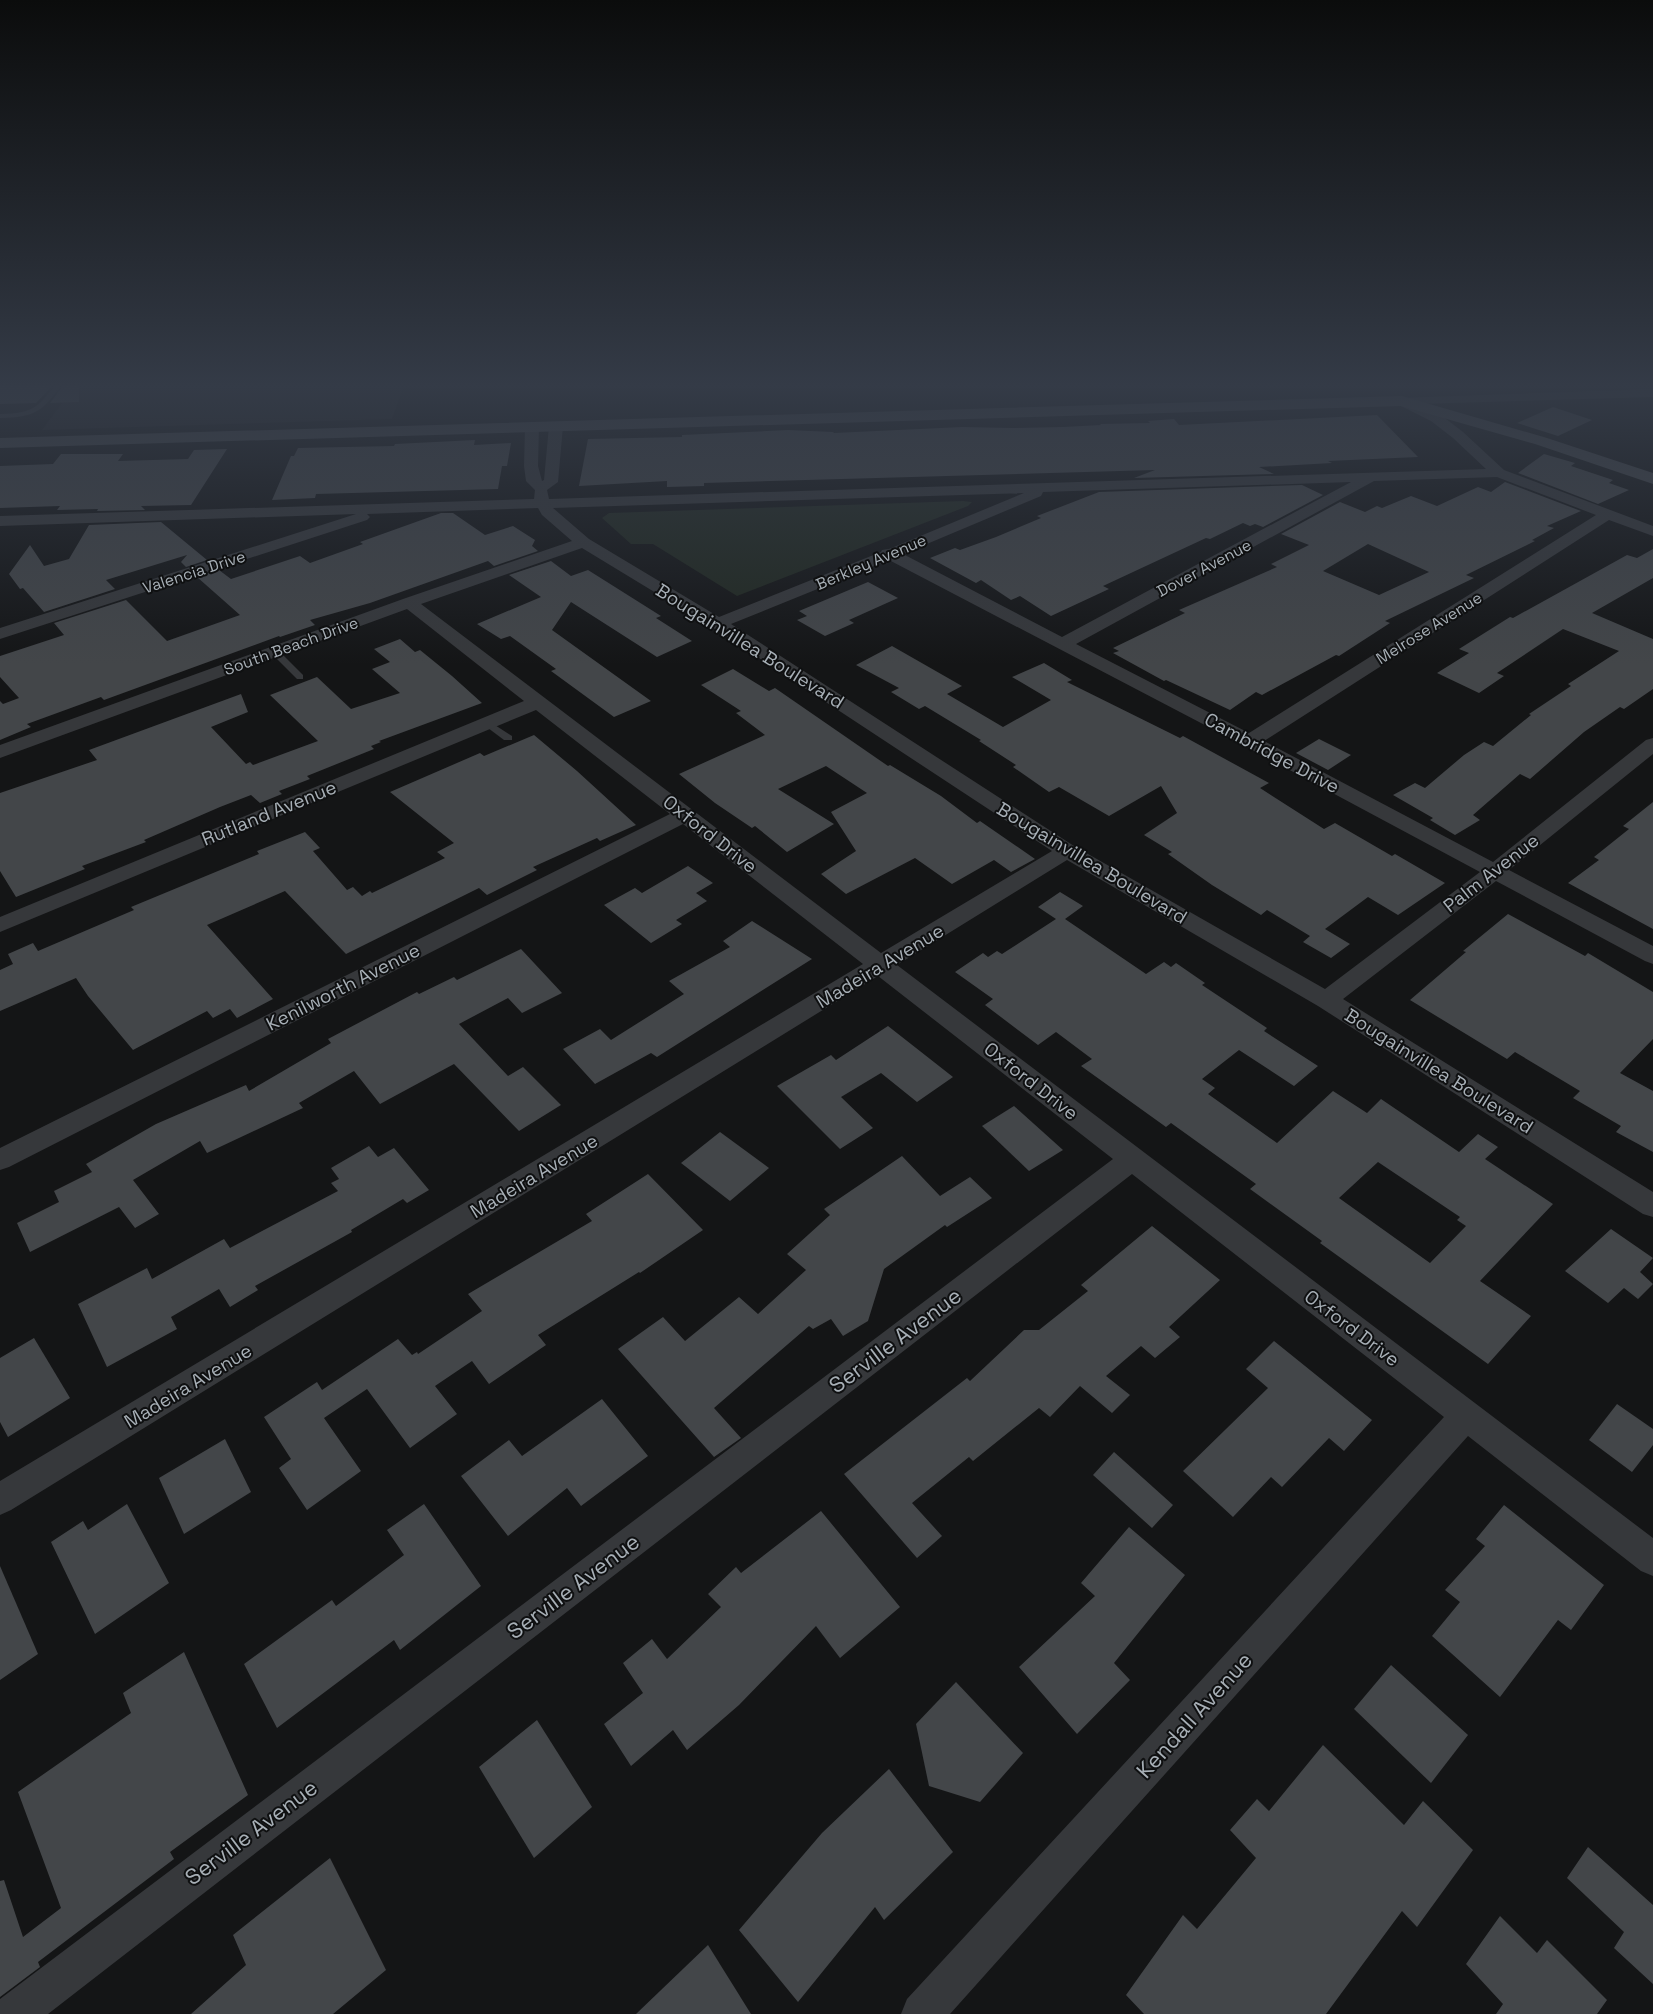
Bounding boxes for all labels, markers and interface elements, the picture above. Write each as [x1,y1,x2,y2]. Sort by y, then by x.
street label: Berkley Avenue [812,529,930,595]
street label: Dover Avenue [1153,534,1255,602]
street label: Valencia Drive [140,546,248,598]
street label: Bougainvillea Boulevard [651,578,849,714]
street label: Melrose Avenue [1372,587,1486,669]
street label: South Beach Drive [221,612,361,680]
street label: Cambridge Drive [1200,707,1344,799]
street label: Rutland Avenue [198,775,340,851]
street label: Oxford Drive [658,789,762,879]
street label: Bougainvillea Boulevard [992,796,1192,930]
street label: Palm Avenue [1438,828,1544,918]
street label: Madeira Avenue [812,918,948,1014]
street label: Kenilworth Avenue [262,937,424,1037]
street label: Bougainvillea Boulevard [1340,1003,1538,1139]
street label: Oxford Drive [979,1036,1083,1126]
street label: Madeira Avenue [466,1128,602,1224]
street label: Serville Avenue [823,1281,967,1399]
street label: Oxford Drive [1299,1284,1405,1372]
street label: Madeira Avenue [120,1338,256,1434]
street label: Serville Avenue [501,1527,645,1645]
street label: Kendall Avenue [1130,1646,1258,1784]
street label: Serville Avenue [179,1773,323,1891]

